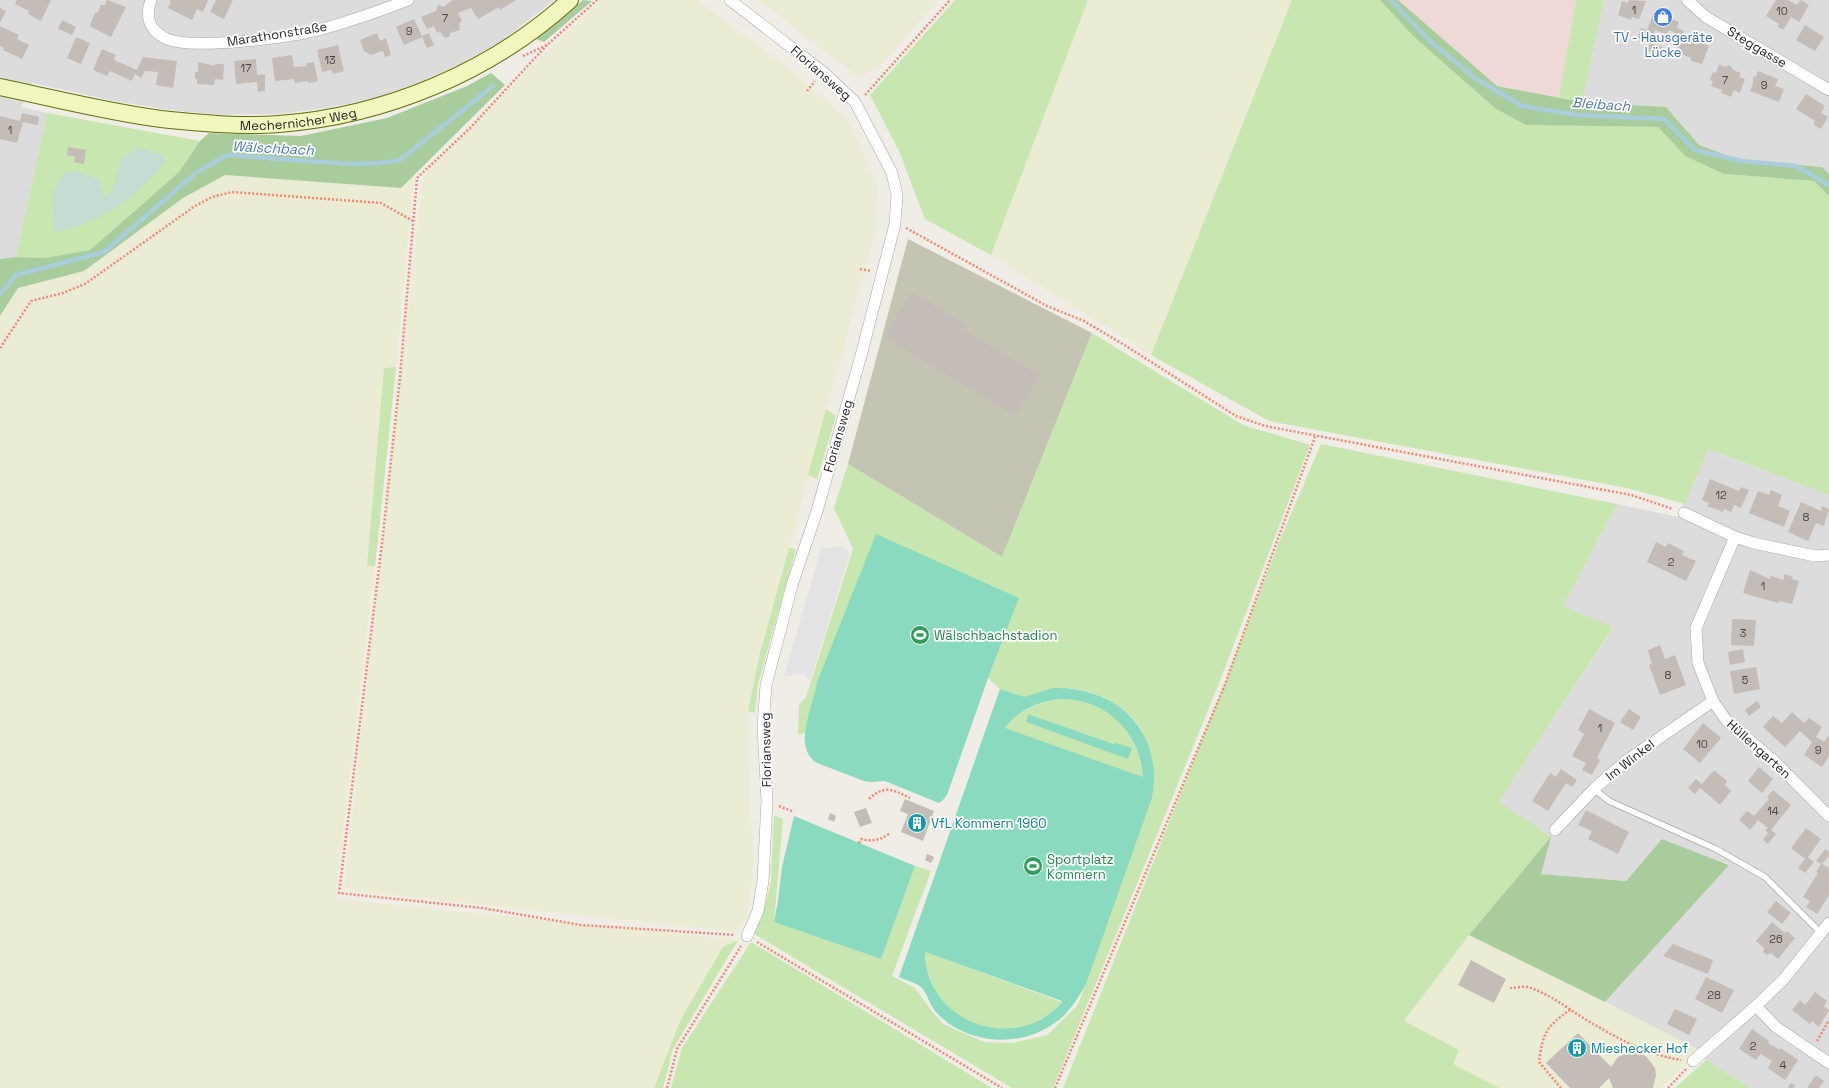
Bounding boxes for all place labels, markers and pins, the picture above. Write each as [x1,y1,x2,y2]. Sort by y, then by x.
shop icon: TV - Hausgeräte Lücke [1652,6,1674,28]
place label: TV - Hausgeräte Lücke [1613,29,1713,61]
sports icon: Wälschbachstadion [909,624,931,646]
place label: Wälschbachstadion [934,627,1057,644]
building icon: VfL Kommern 1960 [906,812,928,834]
place label: VfL Kommern 1960 [931,815,1046,832]
place label: Sportplatz Kommern [1047,851,1114,883]
sports icon: Sportplatz Kommern [1022,855,1044,877]
building icon: Mieshecker Hof [1566,1037,1588,1059]
place label: Mieshecker Hof [1591,1040,1688,1057]

